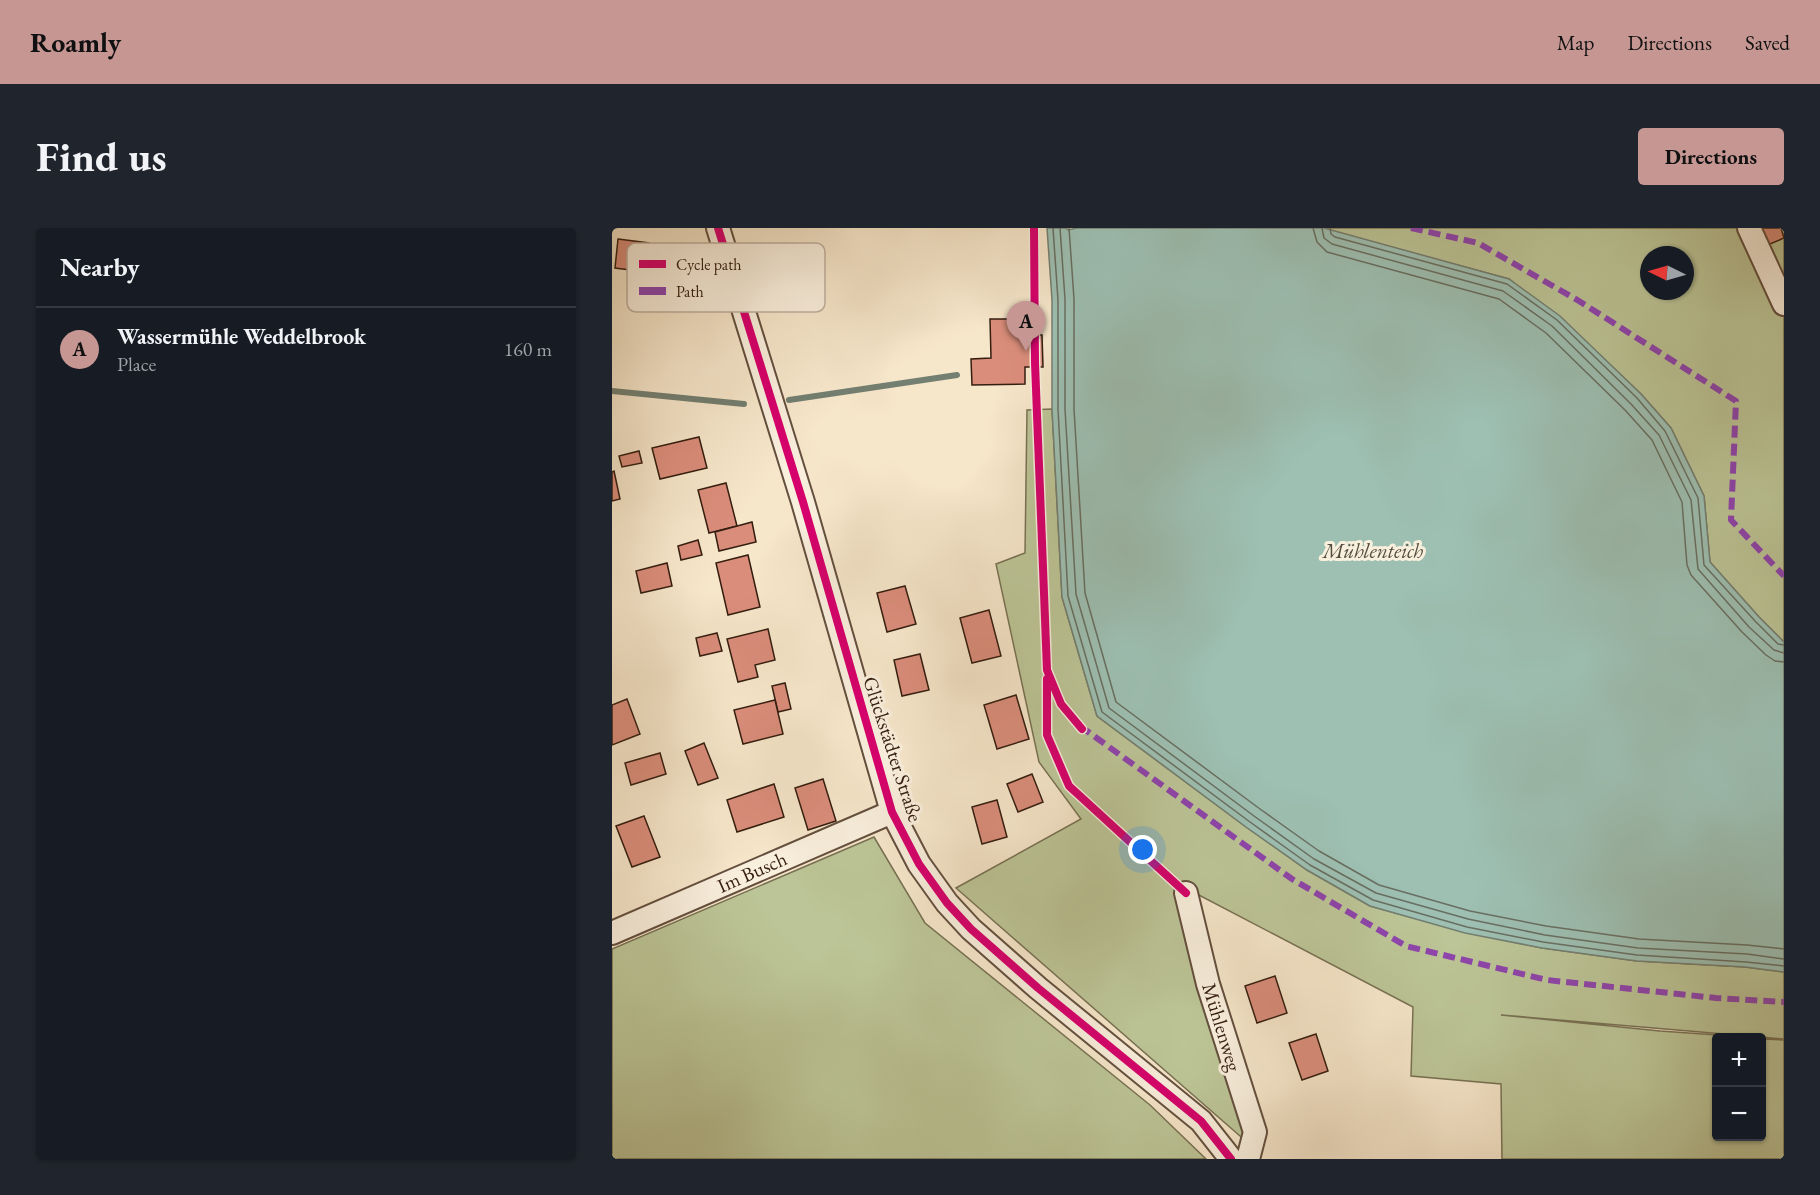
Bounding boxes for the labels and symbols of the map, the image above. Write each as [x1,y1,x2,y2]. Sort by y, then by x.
legend [627,243,825,312]
north arrow [1640,246,1694,300]
text: Cycle path [676,254,741,275]
text: Path [676,281,704,302]
pin: A [1006,302,1046,351]
water label: Mühlenteich [1321,537,1423,564]
street label: Glückstädter Straße [857,673,929,825]
your location [1128,835,1157,864]
street label: Im Busch [713,845,791,899]
street label: Mühlenweg [1196,980,1248,1075]

